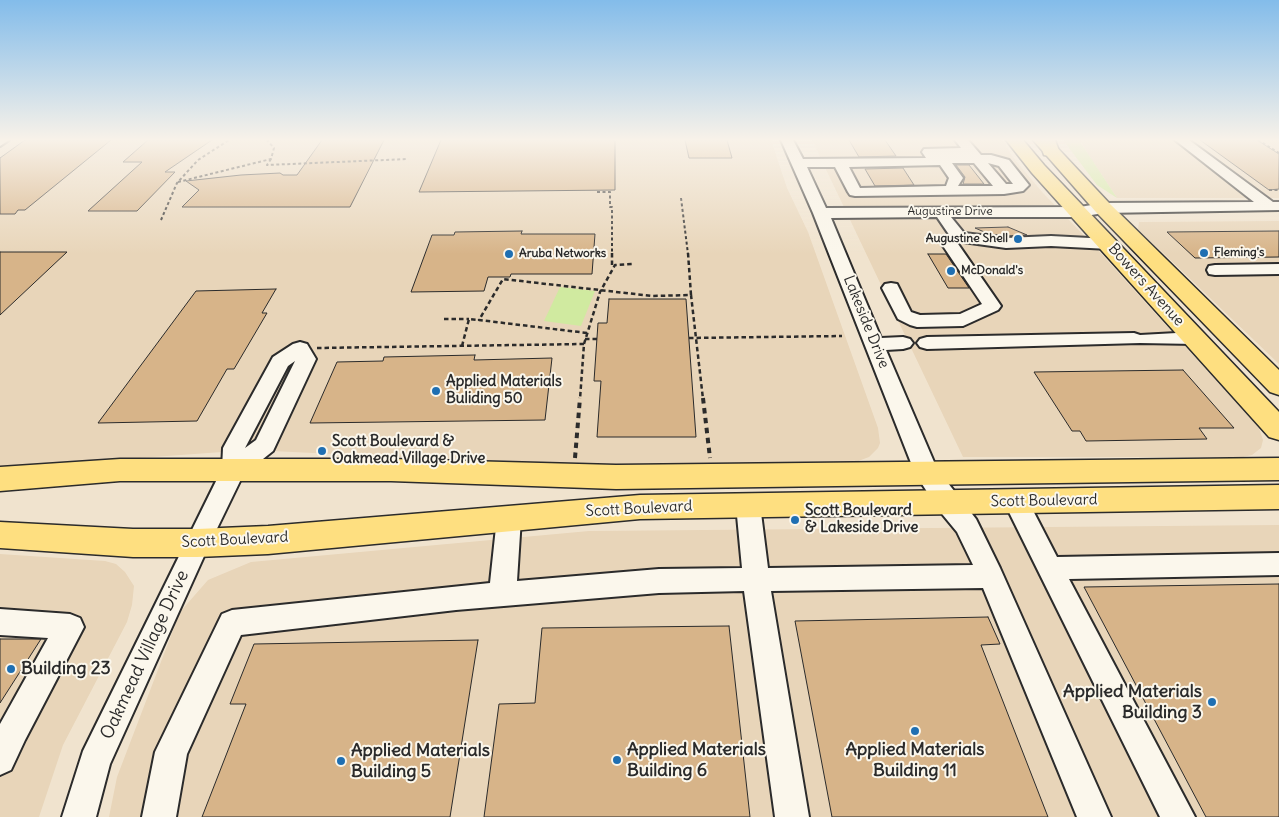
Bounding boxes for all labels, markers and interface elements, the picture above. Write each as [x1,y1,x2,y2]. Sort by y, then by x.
street label: Augustine Drive [907,205,993,219]
place label: Augustine Shell [926,232,1008,246]
marker: Augustine Shell [1012,233,1024,245]
street label: Bowers Avenue [1104,240,1188,330]
place label: Fleming's [1214,246,1265,260]
place label: Aruba Networks [519,247,606,261]
marker: Fleming's [1198,247,1210,259]
marker: Aruba Networks [503,248,515,260]
place label: McDonald's [961,264,1023,278]
marker: McDonald's [945,265,957,277]
street label: Lakeside Drive [839,273,893,371]
place label: Applied Materials Buliding 50 [446,373,562,408]
marker: Applied Materials Buliding 50 [430,385,442,397]
place label: Scott Boulevard & Oakmead Village Drive [332,433,485,468]
marker: Scott Boulevard & Oakmead Village Drive [316,445,328,457]
street label: Scott Boulevard [990,491,1098,511]
street label: Scott Boulevard [585,497,693,521]
place label: Scott Boulevard & Lakeside Drive [805,502,918,537]
marker: Scott Boulevard & Lakeside Drive [789,514,801,526]
street label: Scott Boulevard [181,528,289,552]
street label: Oakmead Village Drive [96,567,194,743]
place label: Building 23 [21,658,111,680]
marker: Building 23 [5,663,17,675]
place label: Applied Materials Building 3 [1063,681,1202,724]
marker: Applied Materials Building 3 [1206,696,1218,708]
marker: Applied Materials Building 11 [909,725,921,737]
place label: Applied Materials Building 6 [627,739,766,782]
place label: Applied Materials Building 11 [846,739,984,782]
place label: Applied Materials Building 5 [351,740,490,782]
marker: Applied Materials Building 6 [611,754,623,766]
marker: Applied Materials Building 5 [335,755,347,767]

